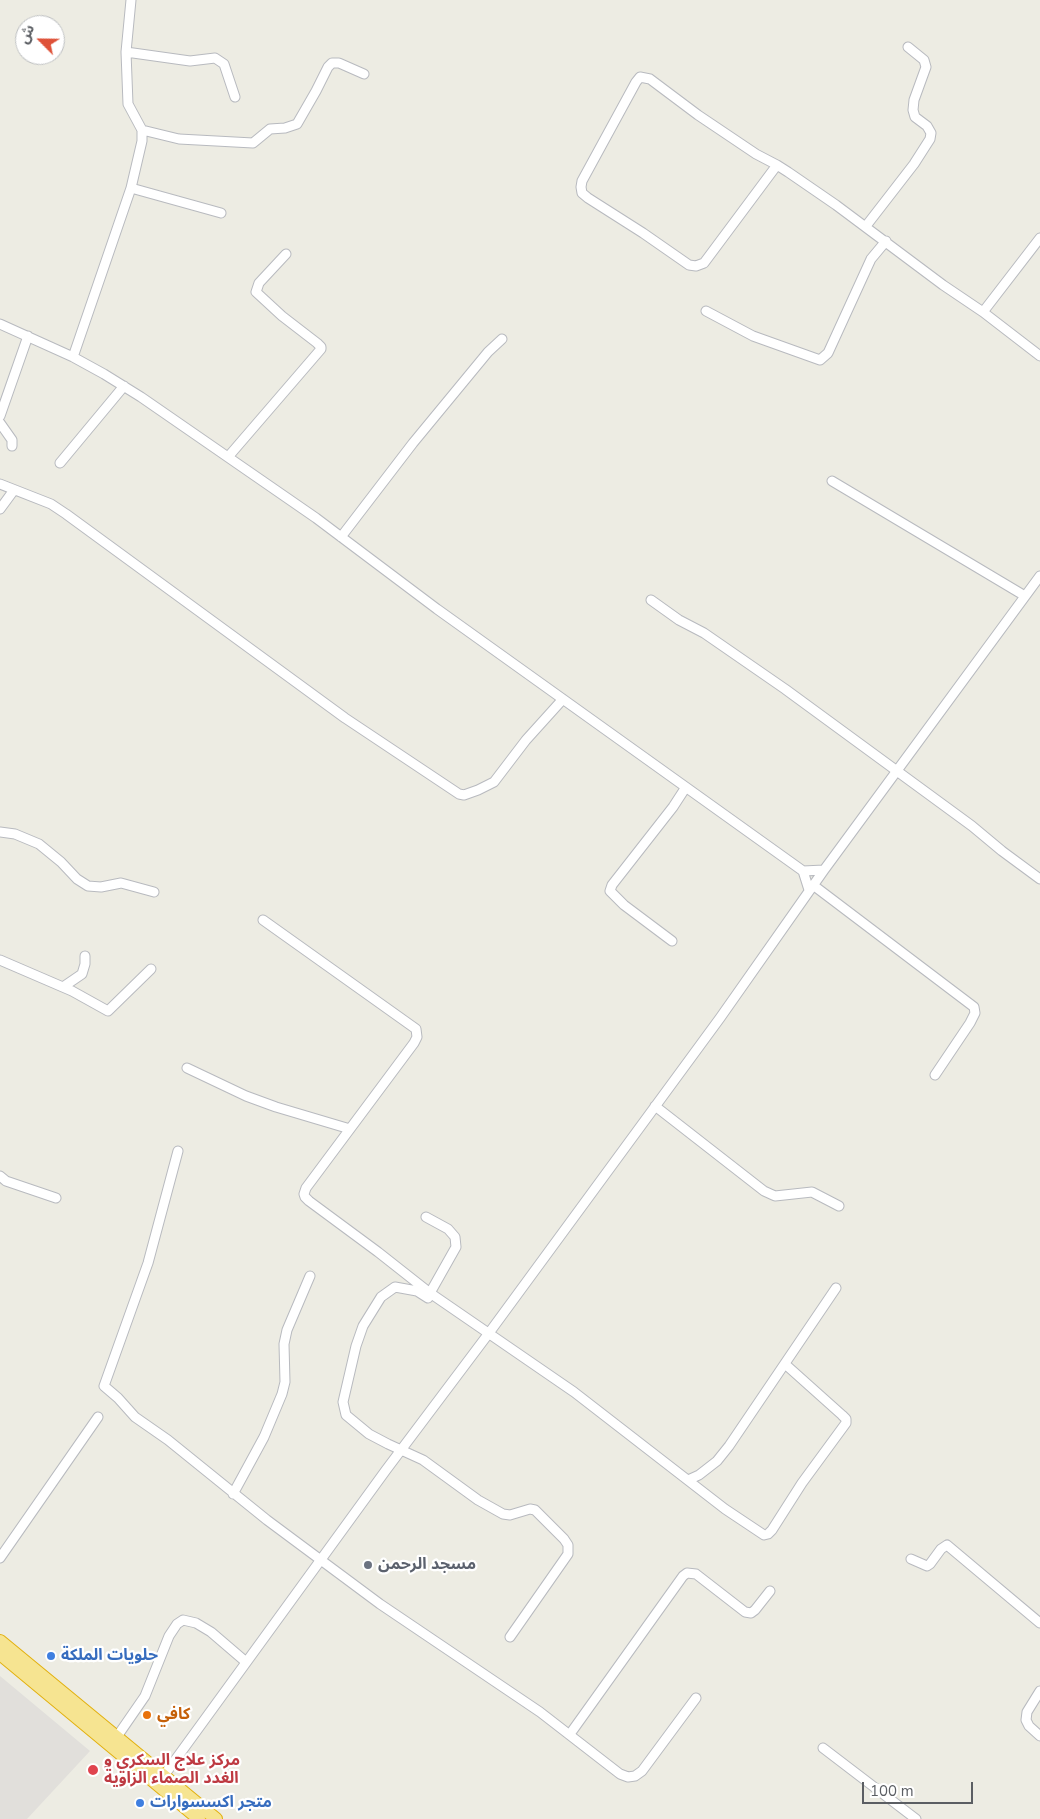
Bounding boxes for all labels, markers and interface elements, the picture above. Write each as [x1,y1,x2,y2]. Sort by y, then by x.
north arrow [15,15,65,65]
text: ش [14,22,39,47]
place label: مسجد الرحمن [378,1555,476,1575]
marker: مسجد الرحمن [362,1559,374,1571]
place label: حلويات الملكة [61,1646,158,1666]
marker: حلويات الملكة [45,1650,57,1662]
place label: كافي [157,1705,190,1725]
marker: كافي [141,1709,153,1721]
place label: مركز علاج السكري و الغدد الصماء الزاوية [104,1751,240,1789]
marker: مركز علاج السكري و الغدد الصماء الزاوية [86,1763,100,1777]
scale bar [865,1772,976,1804]
text: 100 m [870,1781,914,1801]
place label: متجر اكسسوارات [150,1793,272,1813]
marker: متجر اكسسوارات [134,1797,146,1809]

